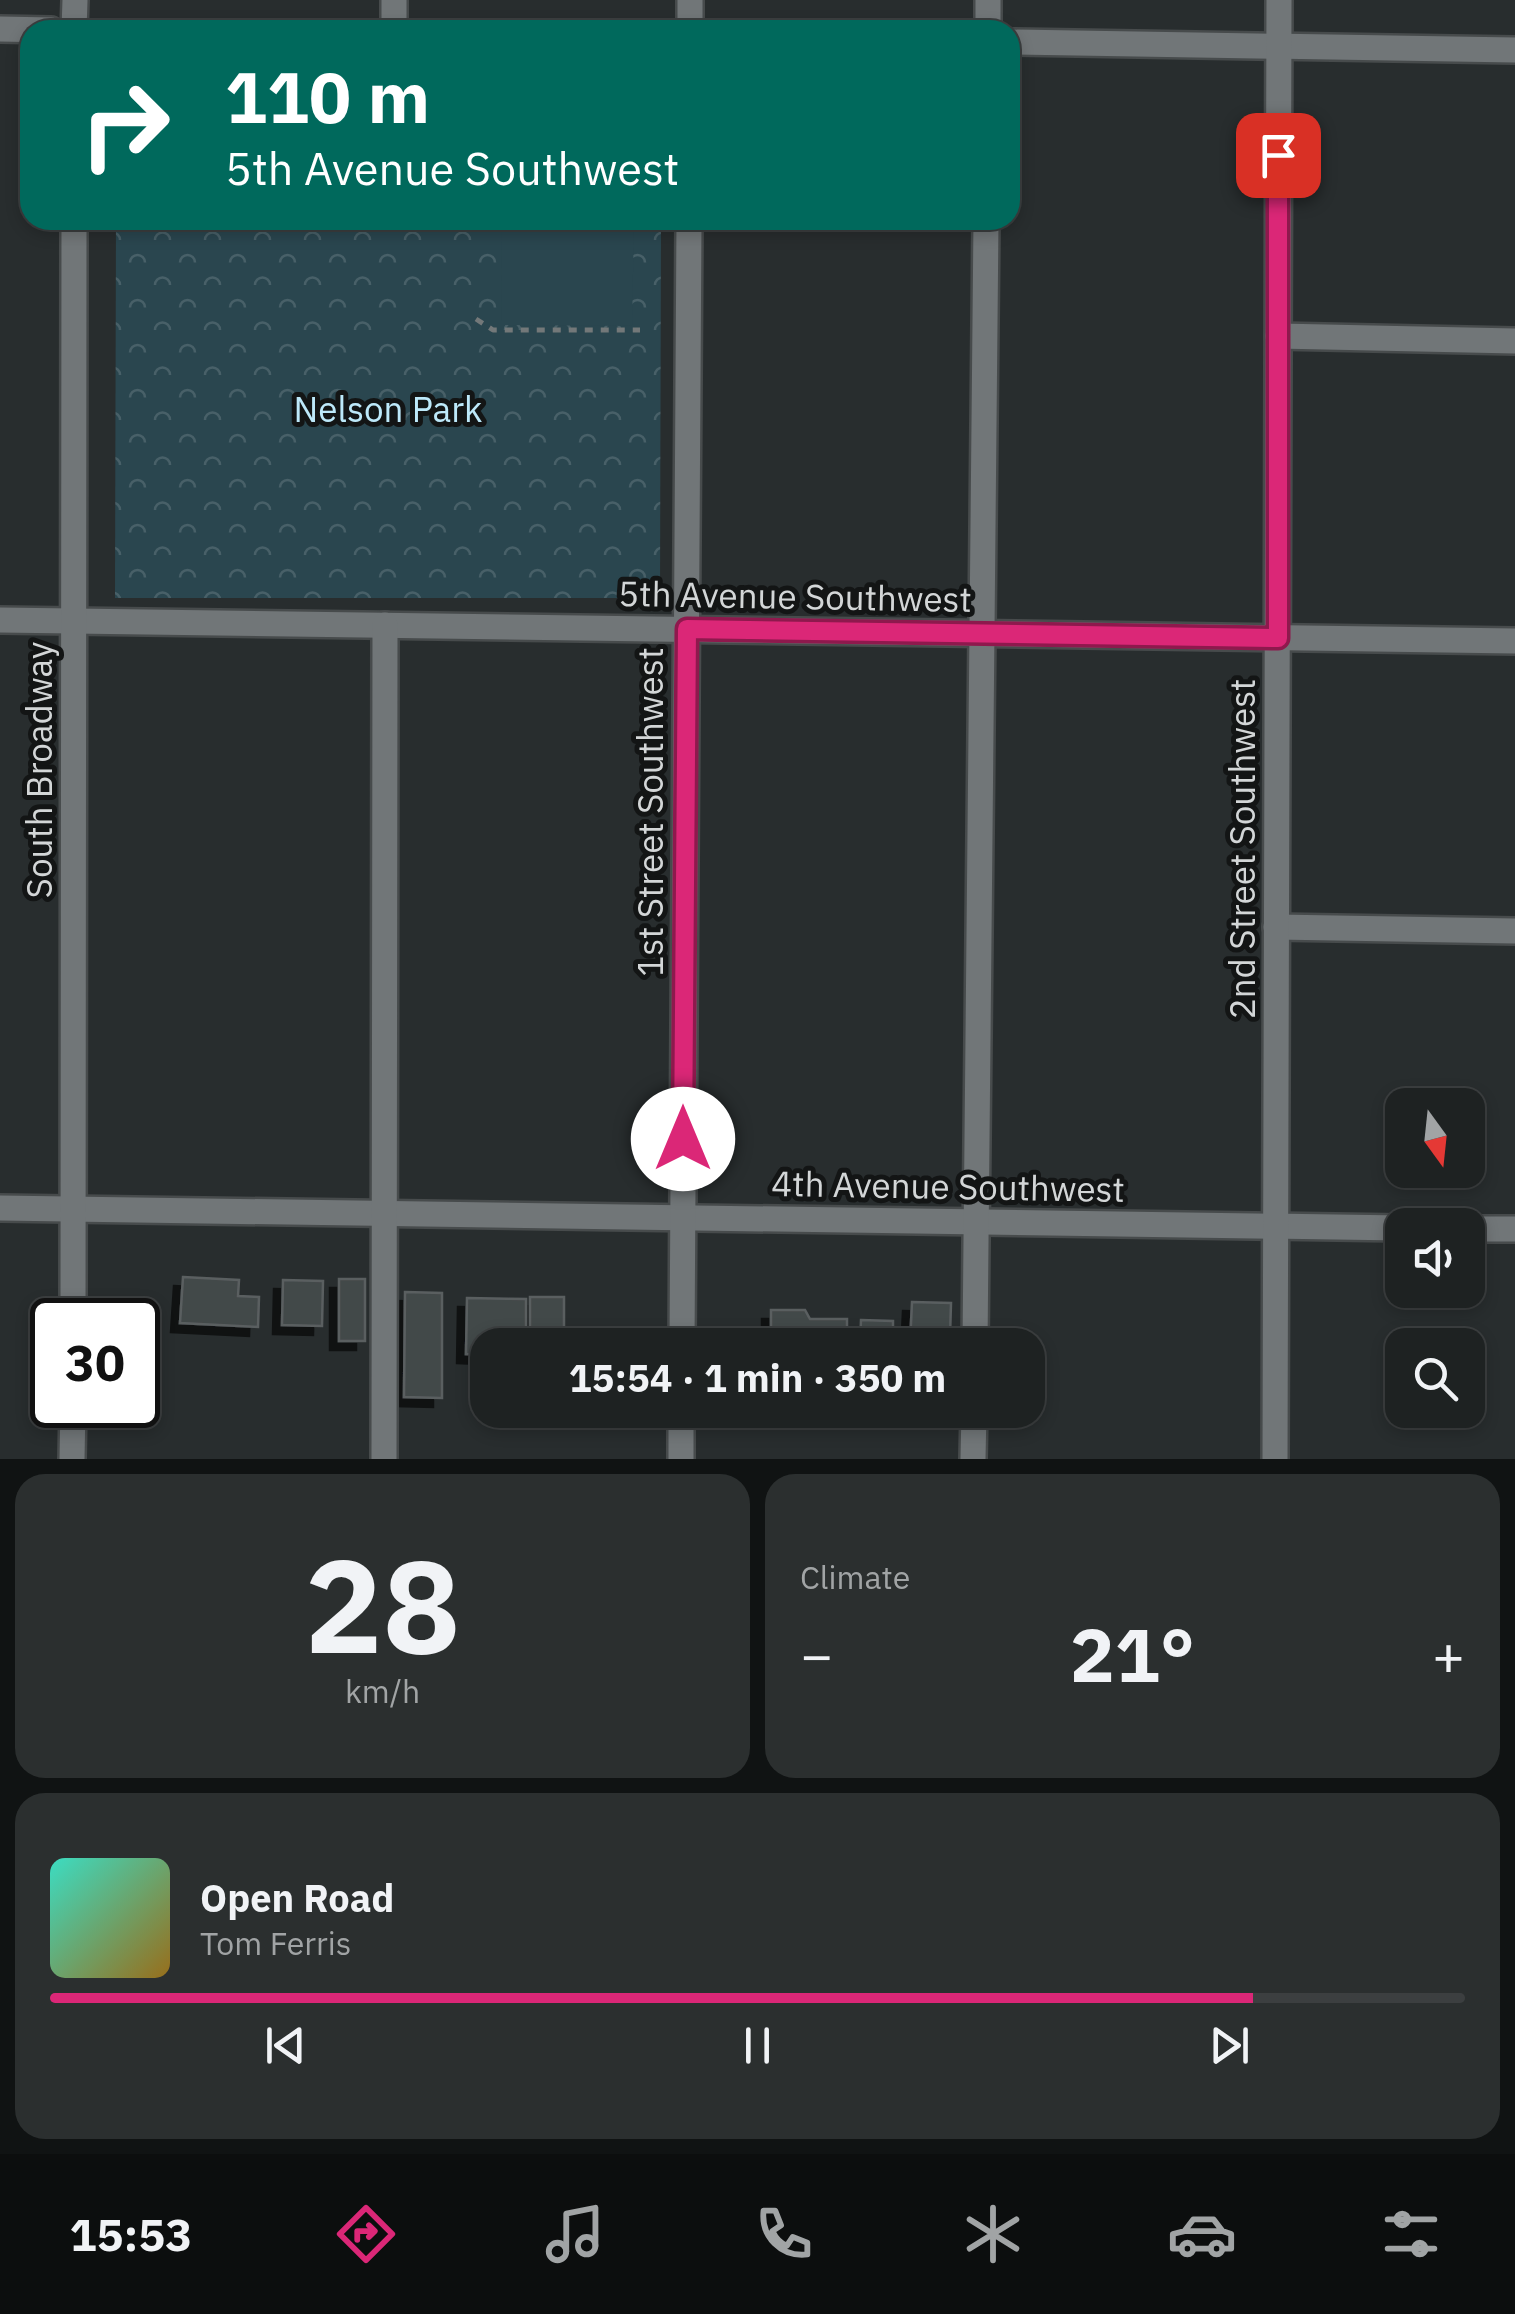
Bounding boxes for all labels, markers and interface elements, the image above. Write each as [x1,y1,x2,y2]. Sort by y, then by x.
text: 110 m [225,51,430,142]
icon: right [60,60,190,190]
pin [1236,113,1321,198]
icon: arrive [1251,128,1306,183]
text: 5th Avenue Southwest [225,139,679,197]
park label: Nelson Park [293,386,483,432]
street label: 5th Avenue Southwest [618,570,972,622]
street label: South Broadway [16,642,62,898]
street label: 1st Street Southwest [627,647,673,977]
street label: 2nd Street Southwest [1219,679,1265,1019]
position arrow [631,1087,735,1191]
north arrow [1385,1088,1485,1188]
map controls [1385,1088,1485,1428]
street label: 4th Avenue Southwest [771,1160,1125,1212]
button: sound [1385,1208,1485,1308]
speed limit sign: 30 [30,1298,160,1428]
button: search [1385,1328,1485,1428]
text: 15:54 · 1 min · 350 m [569,1353,946,1402]
text: 28 [304,1520,461,1689]
text: Climate [800,1556,910,1598]
text: 21° [1070,1605,1195,1703]
text: − [800,1619,833,1690]
text: + [1432,1619,1465,1690]
text: km/h [345,1670,420,1712]
text: Open Road [200,1873,394,1922]
text: Tom Ferris [200,1922,351,1964]
icon: previous [258,2018,313,2073]
icon: pause [730,2018,785,2073]
icon: next [1202,2018,1257,2073]
icon: directions [331,2199,401,2269]
icon: music [540,2199,610,2269]
icon: phone [749,2199,819,2269]
icon: climate [958,2199,1028,2269]
icon: car [1167,2199,1237,2269]
icon: filters [1376,2199,1446,2269]
text: 15:53 [69,2205,192,2263]

